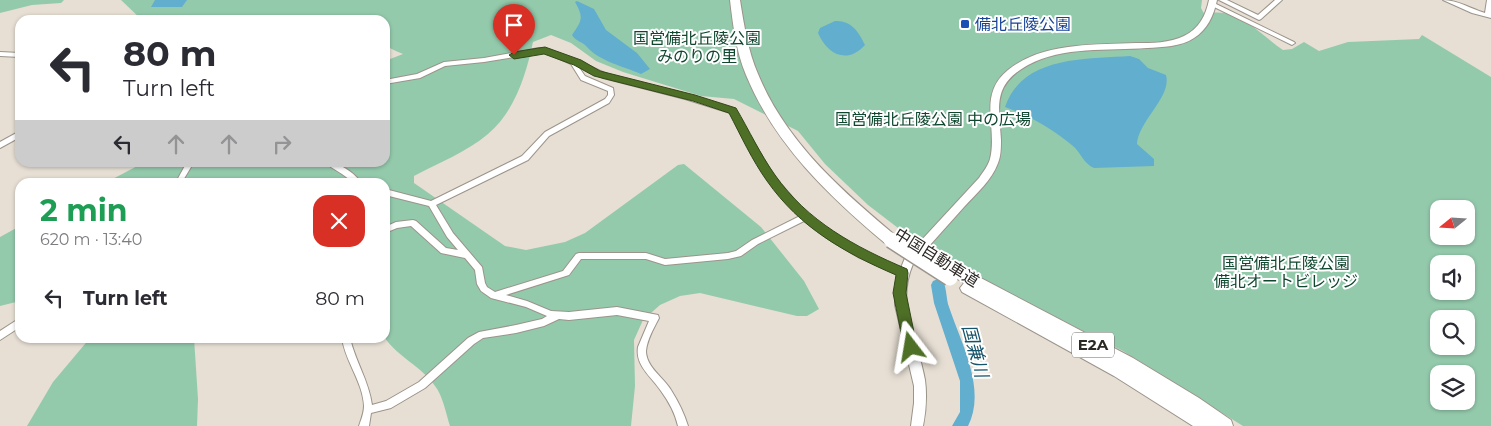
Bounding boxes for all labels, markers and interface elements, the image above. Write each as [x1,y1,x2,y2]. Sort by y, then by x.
pin [493,4,535,55]
icon: arrive [500,11,528,39]
place label: 備北丘陵公園 [975,15,1071,34]
marker: 備北丘陵公園 [959,18,971,30]
park label: 国営備北丘陵公園 みのりの里 [633,29,761,66]
text: 80 m [123,32,217,75]
icon: left [40,35,105,100]
text: Turn left [123,75,215,102]
park label: 国営備北丘陵公園 中の広場 [835,110,1031,129]
icon: left [109,130,137,158]
icon: ahead [162,130,190,158]
icon: ahead [215,130,243,158]
icon: right [268,130,296,158]
text: 2 min [40,192,127,229]
button: close [313,195,365,247]
north arrow [1430,200,1475,245]
map controls [1430,200,1475,410]
street label: 中国自動車道 [891,224,982,291]
text: 620 m · 13:40 [40,230,142,249]
park label: 国営備北丘陵公園 備北オートビレッジ [1214,254,1358,291]
button: sound [1430,255,1475,300]
icon: left [40,284,68,312]
text: Turn left [83,287,168,310]
text: 80 m [315,287,365,310]
button: search [1430,310,1475,355]
position arrow [884,320,936,372]
water label: 国兼川 [957,322,993,382]
road number: E2A [1072,332,1114,358]
button: layers [1430,365,1475,410]

